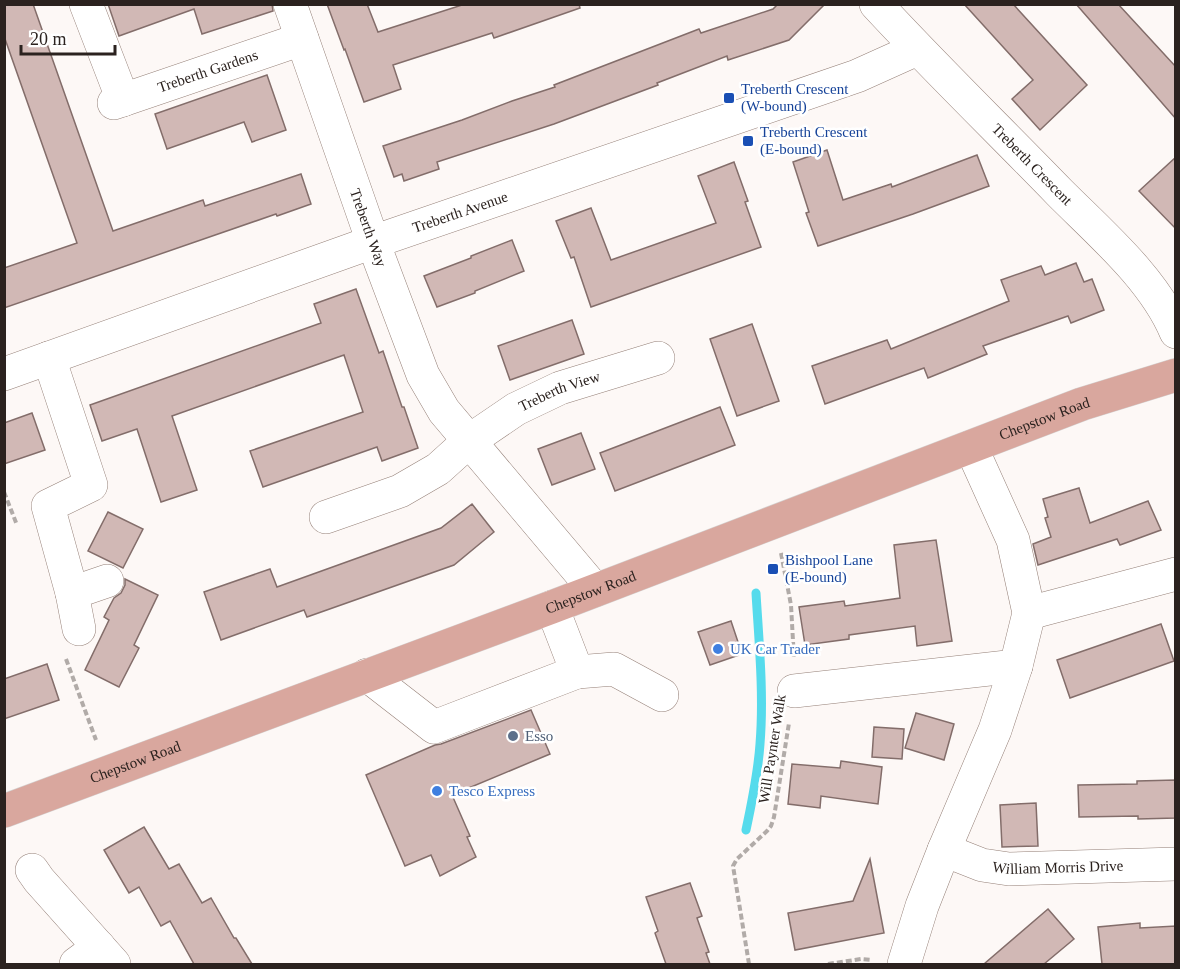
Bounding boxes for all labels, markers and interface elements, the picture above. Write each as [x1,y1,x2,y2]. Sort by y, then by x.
scale bar [21,18,116,56]
text: 20 m [30,29,67,49]
street label: Treberth Gardens [155,47,260,96]
place label: Treberth Crescent (W-bound) [741,81,849,115]
marker: Treberth Crescent (W-bound) [722,91,736,105]
street label: Treberth Crescent [989,121,1076,209]
place label: Treberth Crescent (E-bound) [760,124,868,158]
marker: Treberth Crescent (E-bound) [741,134,755,148]
street label: Treberth Way [347,187,390,269]
street label: Treberth Avenue [410,188,510,236]
street label: Treberth View [516,368,602,415]
street label: Chepstow Road [997,394,1092,443]
place label: Bishpool Lane (E-bound) [785,552,873,586]
marker: Bishpool Lane (E-bound) [766,562,780,576]
street label: Chepstow Road [543,568,638,617]
place label: UK Car Trader [730,641,820,657]
marker: UK Car Trader [711,642,725,656]
street label: Will Paynter Walk [755,693,789,805]
place label: Esso [525,728,553,744]
marker: Esso [506,729,520,743]
street label: Chepstow Road [88,738,183,786]
place label: Tesco Express [449,783,535,799]
marker: Tesco Express [430,784,444,798]
street label: William Morris Drive [991,858,1124,877]

